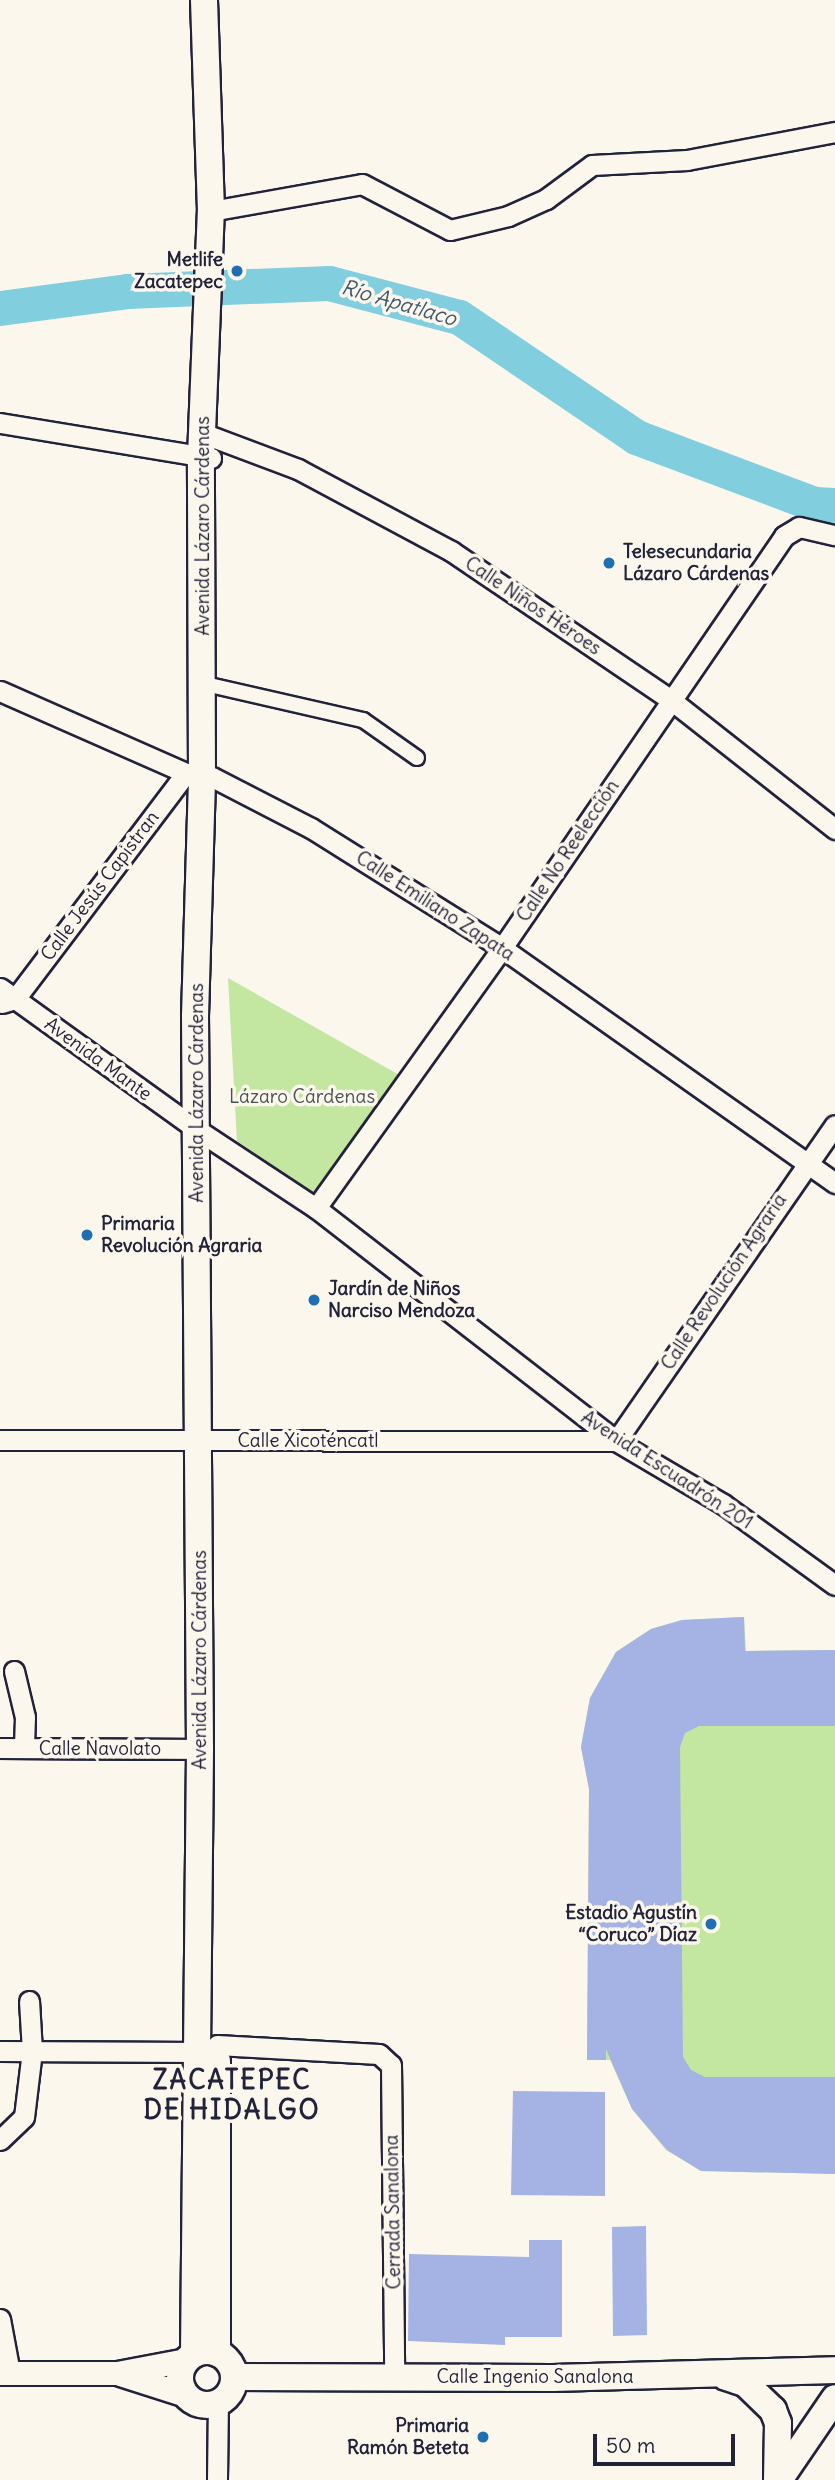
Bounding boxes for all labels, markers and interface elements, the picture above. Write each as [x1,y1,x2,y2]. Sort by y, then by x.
place label: Metlife Zacatepec [134,249,223,293]
marker: Metlife Zacatepec [229,263,245,279]
water label: Río Apatlaco [339,275,459,331]
street label: Avenida Lázaro Cárdenas [192,416,214,636]
place label: Telesecundaria Lázaro Cárdenas [623,541,769,585]
street label: Calle Niños Héroes [461,552,605,660]
marker: Telesecundaria Lázaro Cárdenas [601,555,617,571]
street label: Calle No Reelección [512,776,624,926]
street label: Calle Jesús Capistran [36,806,164,966]
street label: Calle Emiliano Zapata [352,846,518,966]
street label: Avenida Lázaro Cárdenas [186,983,208,1203]
street label: Avenida Mante [40,1013,156,1105]
park label: Lázaro Cárdenas [229,1086,375,1108]
street label: Calle Revolución Agraria [656,1190,792,1374]
place label: Primaria Revolución Agraria [101,1213,262,1257]
marker: Primaria Revolución Agraria [79,1227,95,1243]
place label: Jardín de Niños Narciso Mendoza [328,1278,475,1322]
marker: Jardín de Niños Narciso Mendoza [306,1292,322,1308]
street label: Avenida Escuadrón 201 [577,1406,757,1534]
street label: Calle Xicoténcatl [237,1430,379,1452]
street label: Avenida Lázaro Cárdenas [189,1550,211,1770]
street label: Calle Navolato [39,1738,161,1760]
place label: Estadio Agustín “Coruco” Díaz [565,1902,697,1946]
marker: Estadio Agustín “Coruco” Díaz [703,1916,719,1932]
district label: ZACATEPEC DE HIDALGO [145,2064,319,2126]
street label: Cerrada Sanalona [380,2134,406,2290]
street label: Calle Ingenio Sanalona [437,2366,633,2388]
place label: Primaria Ramón Beteta [347,2415,469,2459]
scale bar [597,2420,739,2464]
marker: Primaria Ramón Beteta [475,2429,491,2445]
text: 50 m [606,2432,655,2459]

